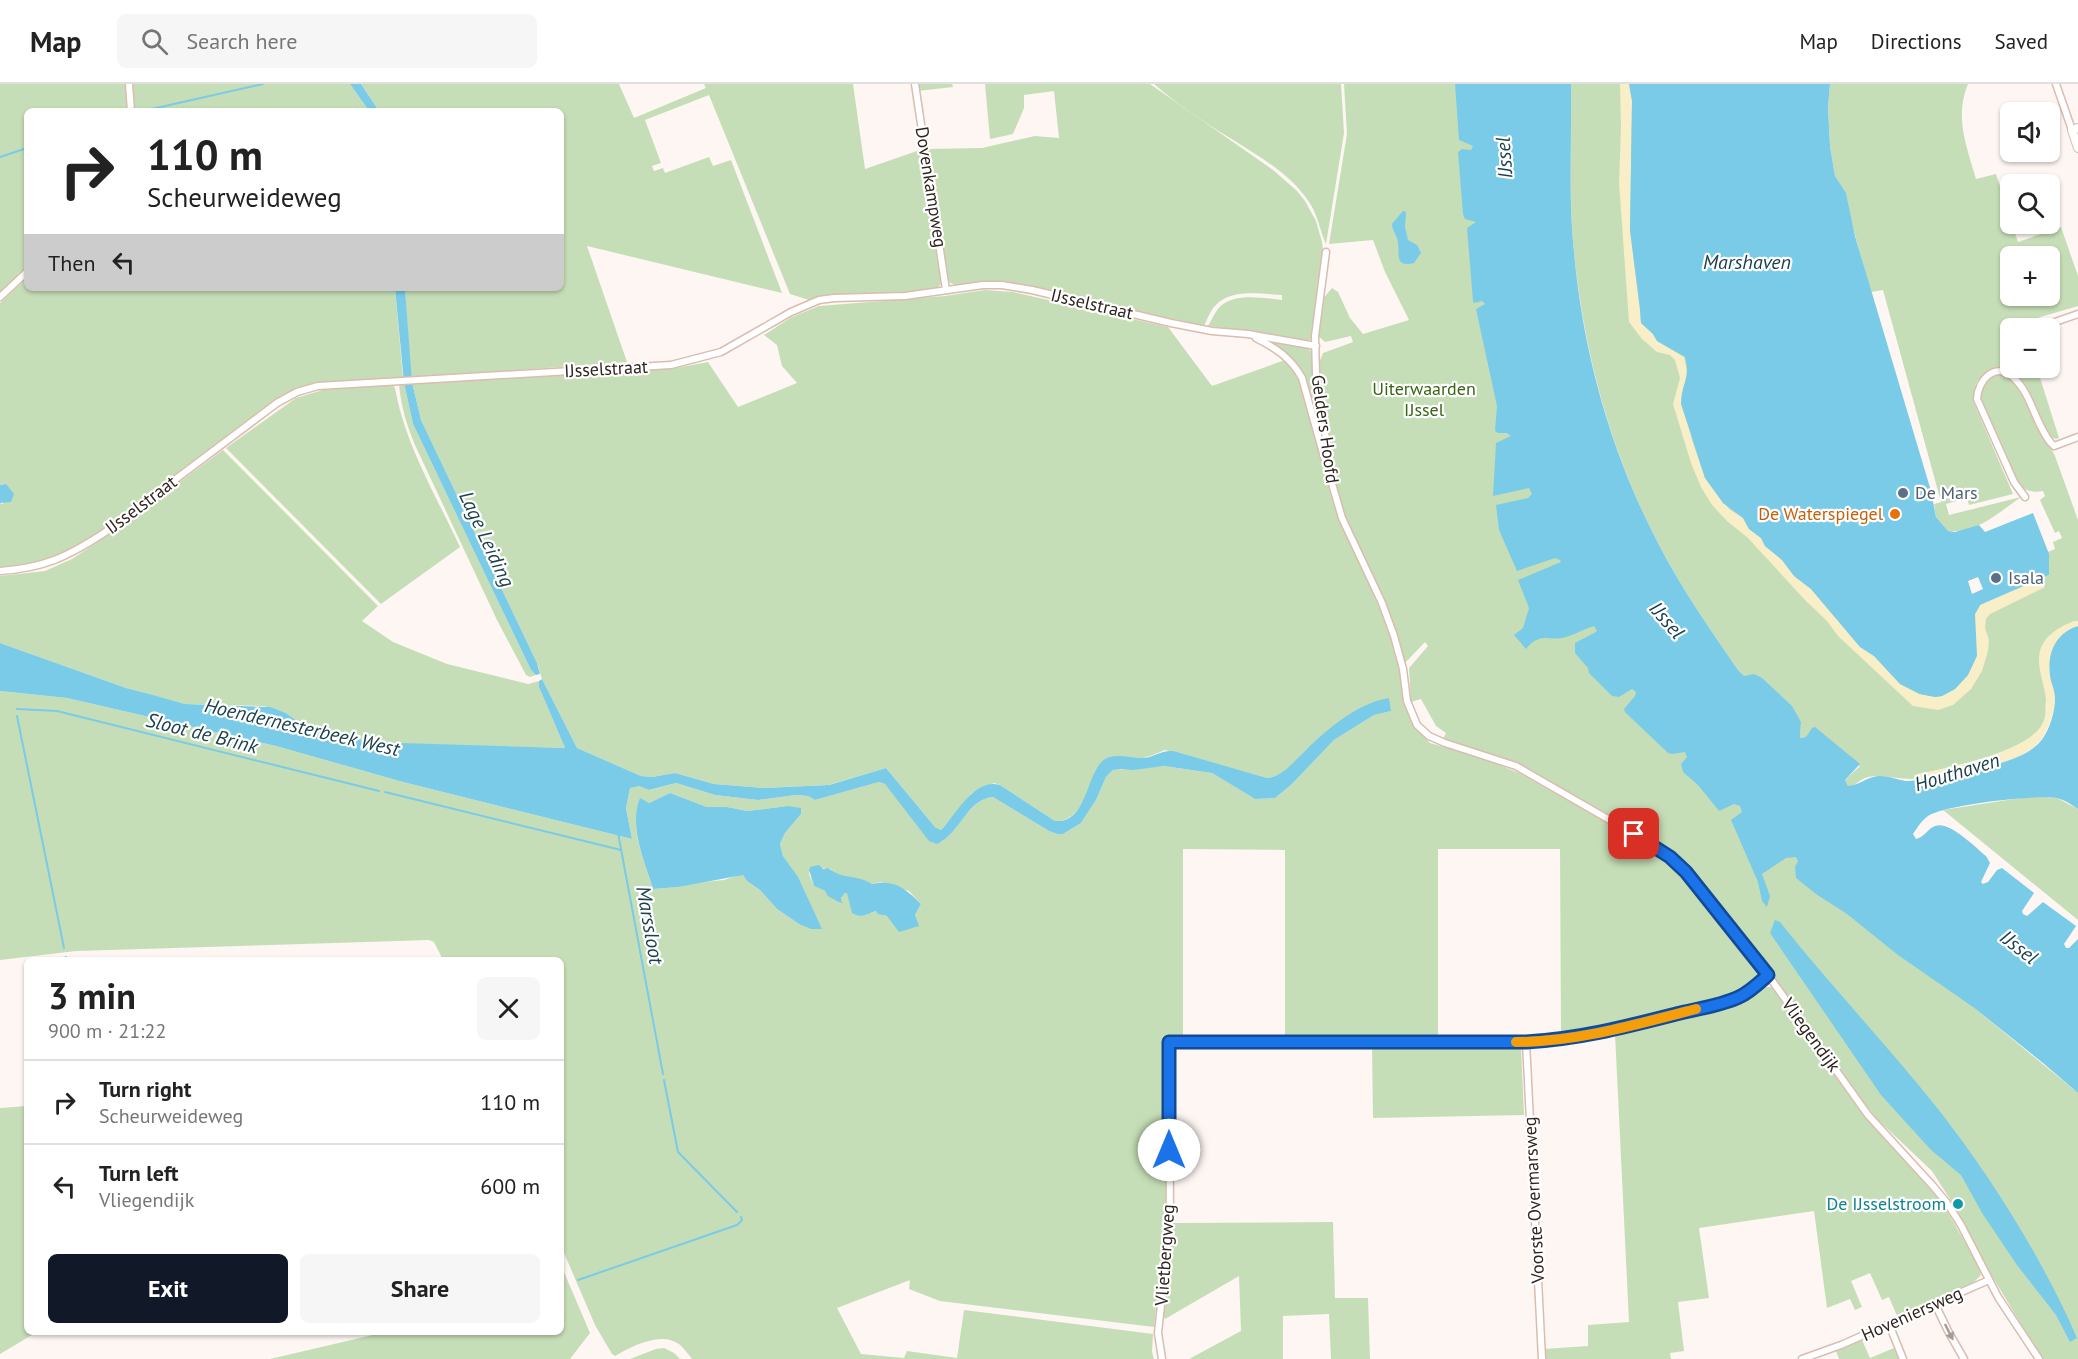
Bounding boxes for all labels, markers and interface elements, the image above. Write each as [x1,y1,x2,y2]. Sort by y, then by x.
search box [117,14,537,68]
text: Map [30,23,81,60]
icon: search [138,25,171,58]
text: Search here [186,27,297,55]
text: Map [1799,28,1838,55]
text: Directions [1871,28,1962,55]
text: Saved [1995,28,2048,55]
map controls [2000,102,2060,378]
button: sound [2000,102,2060,162]
street label: Dovenkampweg [911,125,952,249]
text: 110 m [147,127,263,182]
icon: right [48,132,126,210]
water label: IJssel [1490,136,1518,180]
button: search [2000,174,2060,234]
text: Scheurweideweg [147,180,342,214]
icon: left [107,246,140,279]
button: + [2000,246,2060,306]
text: Then [48,249,95,277]
water label: Marshaven [1703,249,1791,275]
street label: IJsselstraat [1049,283,1136,324]
button: − [2000,318,2060,378]
street label: IJsselstraat [564,355,648,382]
street label: Gelders Hoofd [1306,373,1344,485]
park label: Uiterwaarden IJssel [1372,377,1476,421]
street label: IJsselstraat [100,470,181,539]
place label: De Mars [1915,481,1978,504]
marker: De Mars [1896,486,1910,500]
water label: Lage Leiding [453,487,521,591]
place label: De Waterspiegel [1758,502,1884,525]
marker: De Waterspiegel [1888,507,1902,521]
place label: Isala [2008,566,2044,589]
marker: Isala [1989,571,2003,585]
water label: IJssel [1644,596,1691,645]
water label: Hoendernesterbeek West [202,692,404,762]
water label: Sloot de Brink [144,707,261,760]
water label: Houthaven [1911,747,2003,797]
pin [1608,808,1659,859]
icon: arrive [1617,817,1650,850]
water label: Marssloot [630,884,670,968]
water label: IJssel [1995,924,2044,970]
text: 3 min [48,972,136,1019]
button: close [477,977,540,1040]
street label: Vliegendijk [1776,992,1846,1076]
text: 900 m · 21:22 [48,1018,166,1044]
text: Turn right [99,1075,191,1103]
icon: right [48,1086,81,1119]
text: 110 m [480,1088,540,1116]
text: Scheurweideweg [99,1103,243,1129]
street label: Voorste Overmarsweg [1518,1116,1549,1285]
position arrow [1137,1118,1201,1182]
text: Turn left [99,1159,179,1187]
icon: left [48,1170,81,1203]
text: 600 m [480,1172,540,1200]
text: Vliegendijk [99,1187,194,1213]
place label: De IJsselstroom [1827,1192,1946,1215]
marker: De IJsselstroom [1951,1197,1965,1211]
street label: Vlietbergweg [1149,1203,1180,1308]
button: Exit [48,1254,288,1323]
button: Share [300,1254,540,1323]
street label: Hoveniersweg [1858,1281,1966,1346]
one-way arrow [1943,1323,1953,1341]

